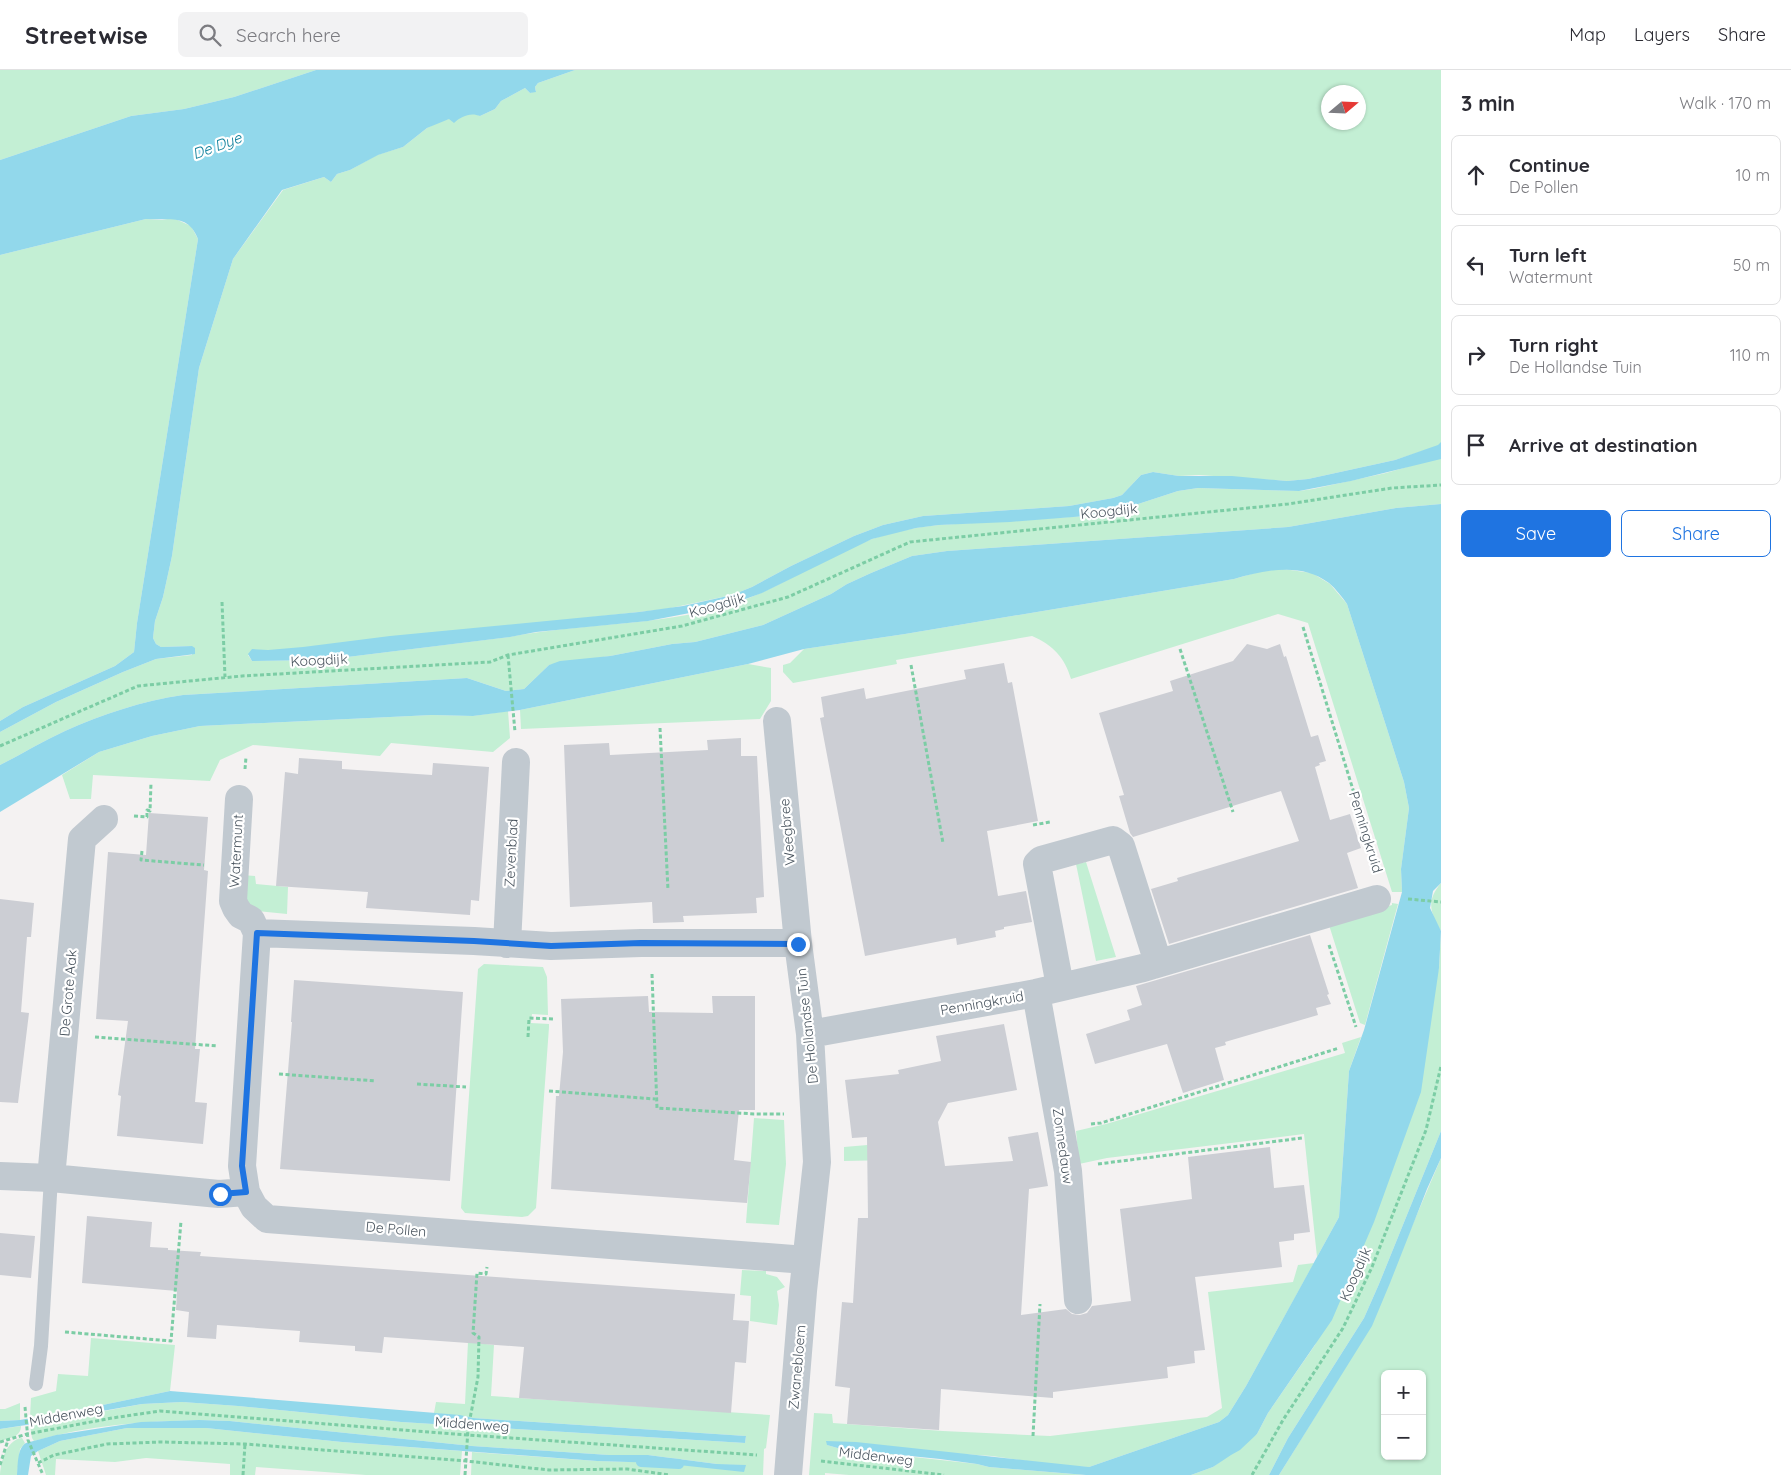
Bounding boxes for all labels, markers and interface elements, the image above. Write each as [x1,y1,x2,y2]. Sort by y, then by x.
search box [178,12,528,57]
text: Streetwise [25,20,148,50]
icon: search [196,21,224,49]
text: Search here [236,23,341,47]
text: Map [1569,23,1606,46]
text: Layers [1634,23,1690,46]
text: Share [1718,23,1766,46]
north arrow [1321,85,1366,130]
text: 3 min [1461,90,1515,116]
text: Walk · 170 m [1679,93,1771,113]
water label: De Dye [190,128,245,163]
text: Continue [1509,153,1590,177]
icon: ahead [1462,161,1490,189]
text: 10 m [1736,165,1770,185]
text: De Pollen [1509,177,1579,197]
text: Turn left [1509,243,1587,267]
icon: left [1462,251,1490,279]
text: 50 m [1733,255,1770,275]
text: Watermunt [1509,267,1593,287]
text: Turn right [1509,333,1598,357]
icon: right [1462,341,1490,369]
text: 110 m [1730,345,1770,365]
text: De Hollandse Tuin [1509,357,1642,377]
icon: arrive [1462,431,1490,459]
text: Arrive at destination [1509,433,1698,457]
street label: Koogdijk [1080,499,1138,523]
button: Save [1461,510,1611,557]
button: Share [1621,510,1771,557]
street label: Koogdijk [687,588,747,622]
street label: Koogdijk [290,650,348,670]
street label: Penningkruid [1345,789,1387,875]
street label: Weegbree [775,798,799,866]
street label: Watermunt [225,814,247,888]
street label: Zevenblad [500,818,522,888]
route end [787,933,810,956]
street label: De Grote Aak [55,949,81,1037]
street label: De Hollandse Tuin [792,967,822,1085]
street label: Penningkruid [939,987,1025,1019]
street label: Zonnedauw [1049,1107,1077,1186]
route start [209,1183,232,1206]
street label: De Pollen [365,1217,427,1241]
street label: Koogdijk [1335,1244,1375,1304]
street label: Zwanebloem [784,1324,810,1410]
map controls [1381,1370,1426,1460]
button: + [1381,1370,1426,1415]
street label: Middenweg [28,1399,104,1431]
street label: Middenweg [434,1412,510,1436]
button: − [1381,1415,1426,1460]
street label: Middenweg [838,1443,914,1469]

